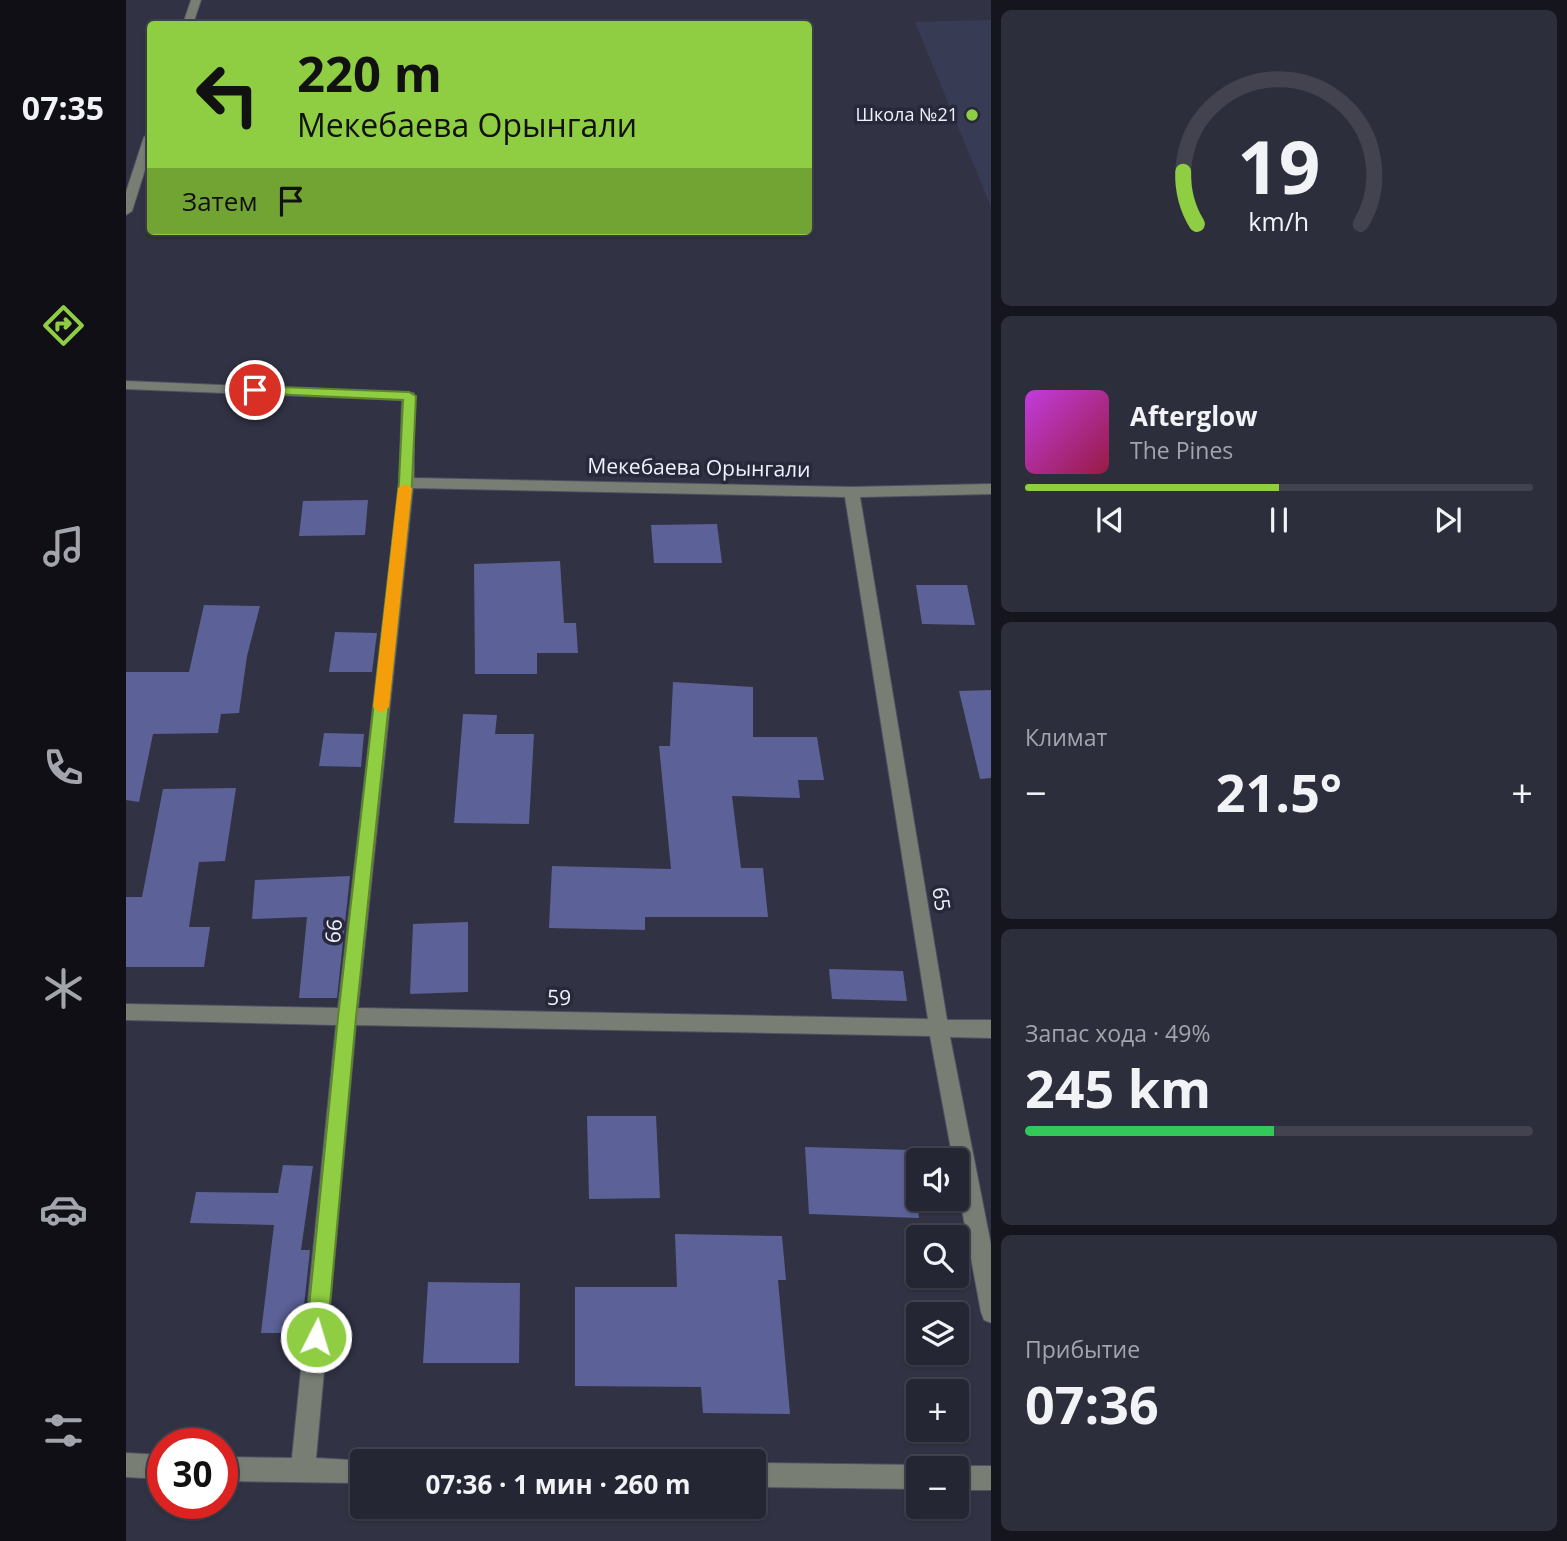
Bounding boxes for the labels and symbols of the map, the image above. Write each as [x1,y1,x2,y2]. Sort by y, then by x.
place label: Школа №21 [855,102,958,126]
marker: Школа №21 [964,107,980,123]
pin [225,360,285,420]
street label: Мекебаева Орынгали [587,451,811,483]
street label: 65 [926,885,958,913]
street label: 66 [318,917,348,944]
street label: 59 [547,983,571,1011]
position arrow [279,1300,353,1374]
speed limit sign: 30 [147,1428,238,1519]

